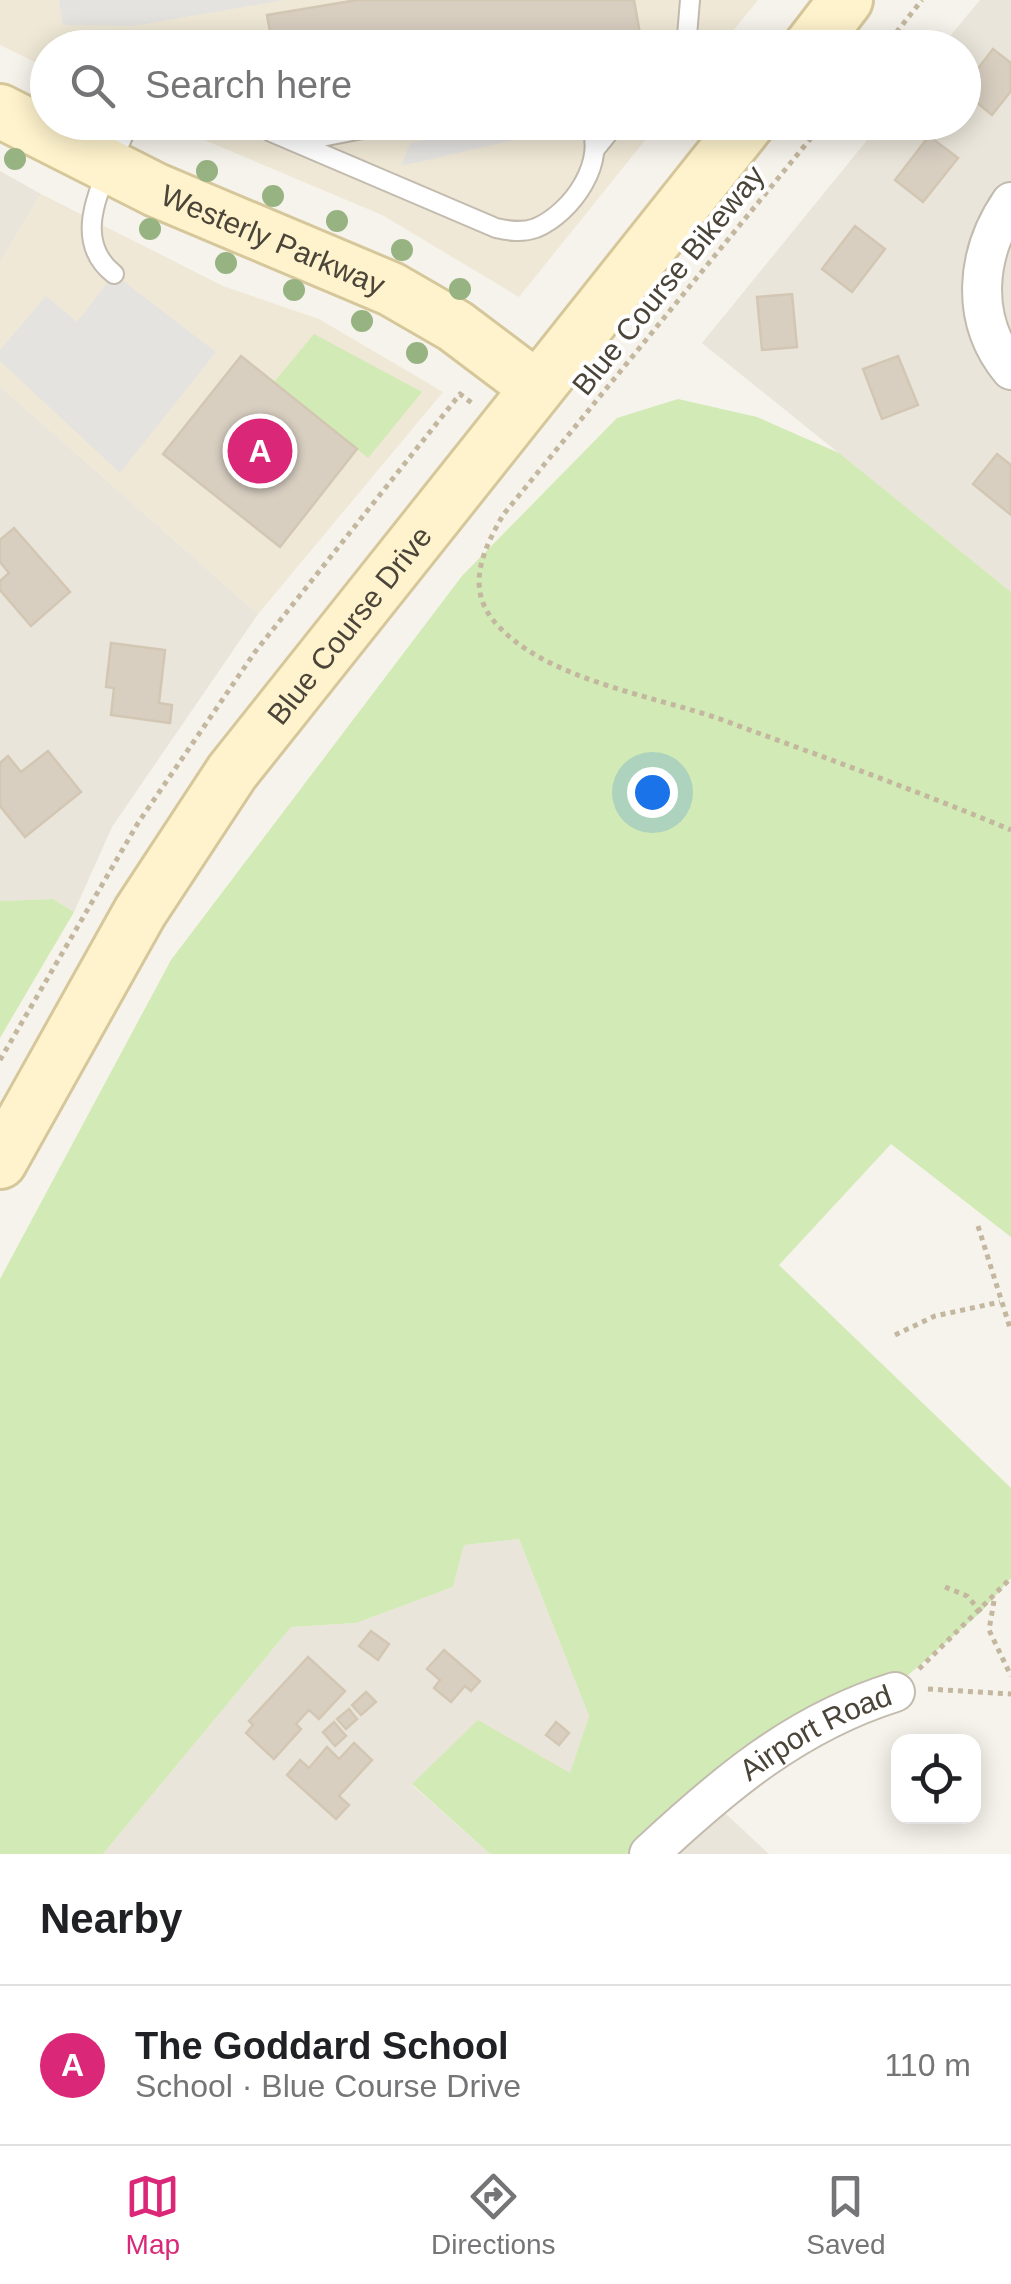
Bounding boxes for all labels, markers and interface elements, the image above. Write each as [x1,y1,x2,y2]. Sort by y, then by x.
search box [30,30,981,140]
icon: search [65,58,120,113]
text: Search here [145,64,352,106]
street label: Blue Course Bikeway [565,159,771,401]
street label: Westerly Parkway [156,178,390,301]
pin: A [228,414,292,488]
street label: Blue Course Drive [260,519,438,730]
your location [627,767,678,818]
street label: Airport Road [733,1678,895,1786]
map controls [891,1734,981,1824]
button: locate [891,1734,981,1824]
text: Nearby [40,1895,182,1942]
text: The Goddard School [135,2025,509,2067]
text: A [61,2047,84,2083]
text: 110 m [884,2047,971,2083]
text: School · Blue Course Drive [135,2068,521,2104]
tab: Map [125,2169,180,2261]
tab: Directions [431,2169,556,2261]
tab: Saved [806,2169,886,2261]

